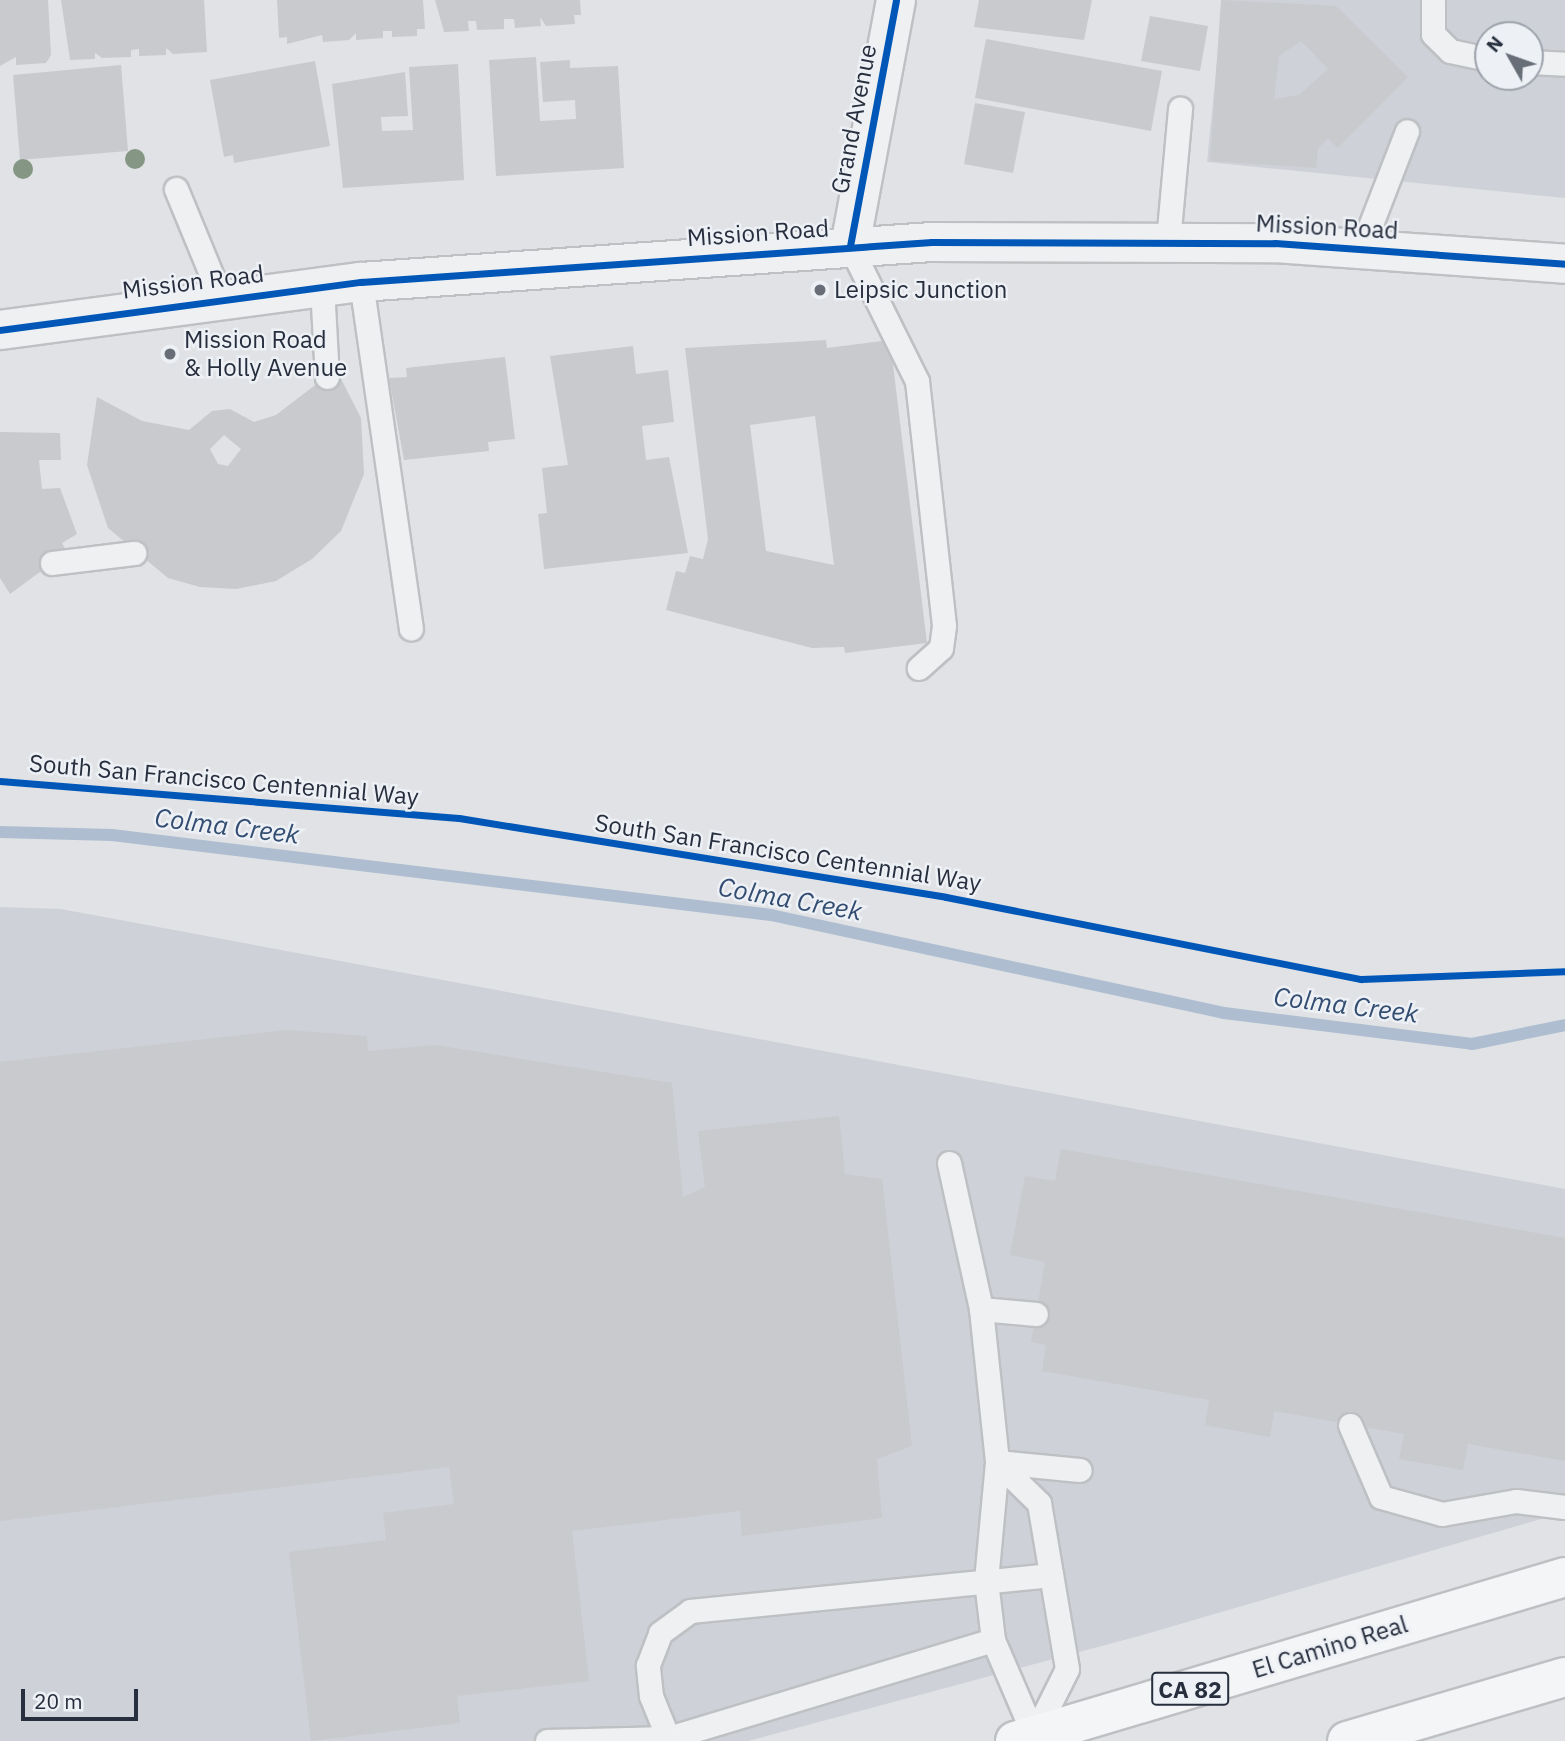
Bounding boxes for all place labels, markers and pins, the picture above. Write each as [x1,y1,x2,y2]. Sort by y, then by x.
place label: Leipsic Junction [834,276,1007,304]
marker: Leipsic Junction [812,282,828,298]
place label: Mission Road & Holly Avenue [184,326,347,382]
marker: Mission Road & Holly Avenue [162,346,178,362]

